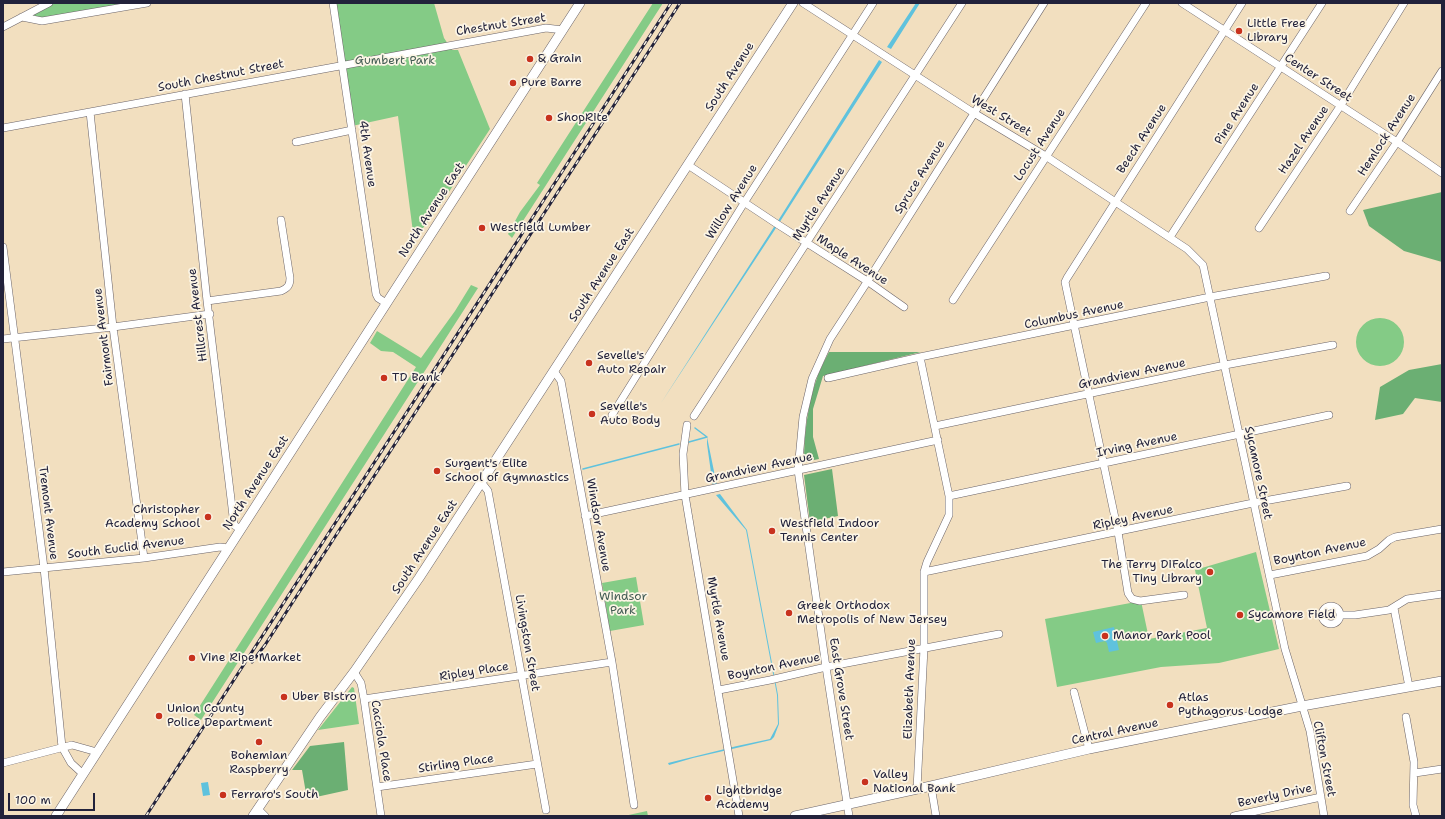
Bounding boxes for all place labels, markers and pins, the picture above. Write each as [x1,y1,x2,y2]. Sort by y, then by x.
place label: Little Free Library [1247,17,1306,45]
marker: Little Free Library [1234,26,1244,36]
place label: & Grain [538,52,582,66]
marker: & Grain [525,54,535,64]
place label: Pure Barre [521,76,582,90]
marker: Pure Barre [508,78,518,88]
place label: ShopRite [557,111,608,125]
marker: ShopRite [544,113,554,123]
place label: Westfield Lumber [490,221,591,235]
marker: Westfield Lumber [477,223,487,233]
place label: Sevelle's Auto Repair [597,349,666,377]
marker: Sevelle's Auto Repair [584,358,594,368]
place label: TD Bank [392,371,440,385]
marker: TD Bank [379,373,389,383]
place label: Sevelle's Auto Body [600,400,660,428]
marker: Sevelle's Auto Body [587,409,597,419]
place label: Surgent's Elite School of Gymnastics [445,457,569,485]
marker: Surgent's Elite School of Gymnastics [432,466,442,476]
place label: Christopher Academy School [105,503,200,531]
marker: Christopher Academy School [203,512,213,522]
place label: Westfield Indoor Tennis Center [780,517,879,545]
marker: Westfield Indoor Tennis Center [767,526,777,536]
place label: The Terry DiFalco Tiny Library [1101,558,1202,586]
marker: The Terry DiFalco Tiny Library [1205,567,1215,577]
place label: Greek Orthodox Metropolis of New Jersey [797,599,947,627]
marker: Greek Orthodox Metropolis of New Jersey [784,608,794,618]
place label: Sycamore Field [1248,608,1335,622]
marker: Sycamore Field [1235,610,1245,620]
place label: Manor Park Pool [1113,629,1211,643]
marker: Manor Park Pool [1100,631,1110,641]
place label: Vine Ripe Market [200,651,301,665]
marker: Vine Ripe Market [187,653,197,663]
place label: Uber Bistro [292,690,357,704]
place label: Atlas Pythagorus Lodge [1178,691,1283,719]
marker: Uber Bistro [279,692,289,702]
marker: Atlas Pythagorus Lodge [1165,700,1175,710]
place label: Union County Police Department [167,702,273,730]
marker: Union County Police Department [154,711,164,721]
marker: Bohemian Raspberry [254,737,264,747]
place label: Bohemian Raspberry [229,749,289,777]
place label: Valley National Bank [873,768,956,796]
marker: Valley National Bank [860,777,870,787]
place label: Lightbridge Academy [716,784,782,812]
place label: Ferraro's South [231,788,318,802]
marker: Ferraro's South [218,790,228,800]
marker: Lightbridge Academy [703,793,713,803]

